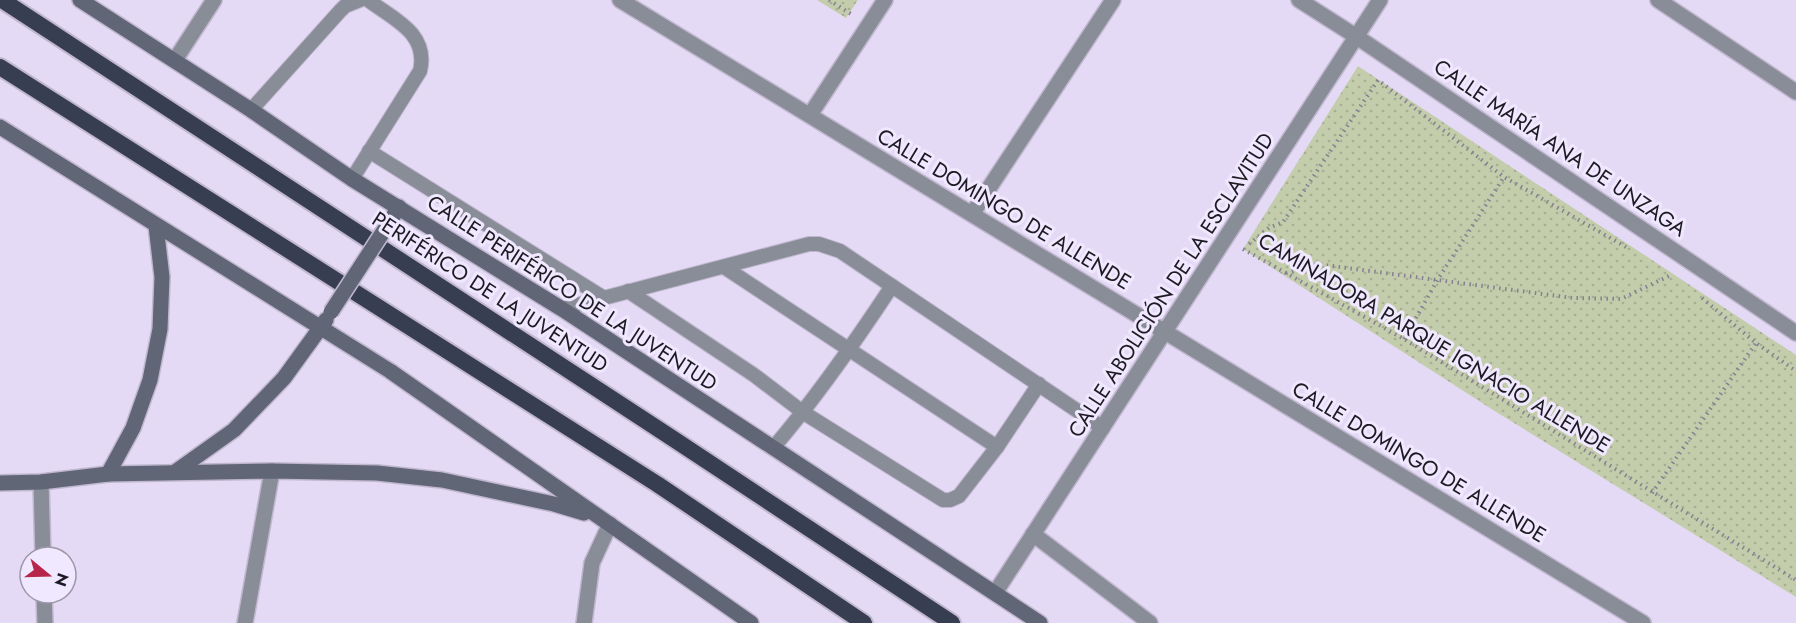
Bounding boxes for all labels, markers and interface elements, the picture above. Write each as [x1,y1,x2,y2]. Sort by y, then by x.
street label: CALLE MARÍA ANA DE UNZAGA [1428,52,1692,244]
street label: CALLE DOMINGO DE ALLENDE [871,121,1137,297]
street label: CALLE ABOLICIÓN DE LA ESCLAVITUD [1061,127,1281,443]
street label: CALLE PERIFÉRICO DE LA JUVENTUD [421,188,723,398]
street label: PERIFÉRICO DE LA JUVENTUD [366,204,614,380]
street label: CAMINADORA PARQUE IGNACIO ALLENDE [1252,226,1616,460]
street label: CALLE DOMINGO DE ALLENDE [1286,374,1552,550]
north arrow [18,545,78,605]
text: N [49,570,75,589]

